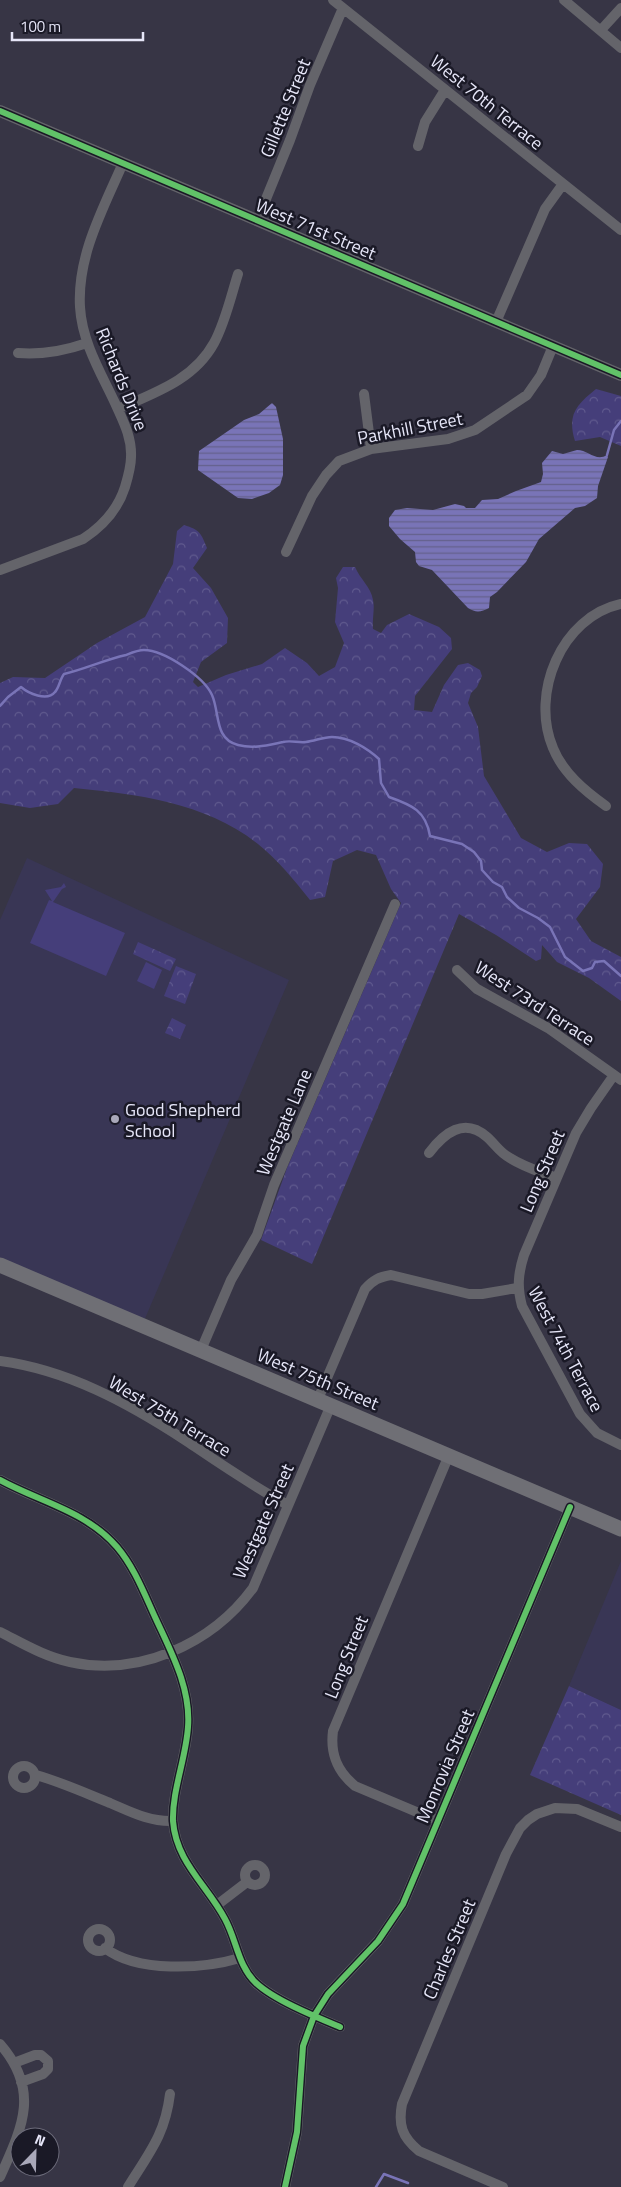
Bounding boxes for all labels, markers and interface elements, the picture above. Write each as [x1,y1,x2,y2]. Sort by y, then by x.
scale bar [12,10,144,42]
text: 100 m [20,15,61,38]
street label: West 70th Terrace [425,48,549,156]
street label: Gillette Street [253,54,317,161]
street label: West 71st Street [252,191,381,267]
street label: Richards Drive [89,324,155,434]
street label: Parkhill Street [355,404,466,451]
street label: West 73rd Terrace [470,954,600,1052]
street label: Westgate Lane [249,1065,319,1179]
place label: Good Shepherd School [125,1096,241,1144]
marker: Good Shepherd School [109,1113,121,1125]
street label: Long Street [513,1125,572,1216]
street label: West 74th Terrace [522,1281,610,1417]
street label: West 75th Street [253,1341,384,1417]
street label: West 75th Terrace [104,1369,236,1463]
street label: Westgate Street [226,1459,301,1583]
street label: Long Street [317,1611,375,1703]
street label: Monrovia Street [409,1704,481,1827]
street label: Charles Street [416,1894,483,2003]
north arrow [10,2127,60,2177]
text: N [32,2128,49,2151]

